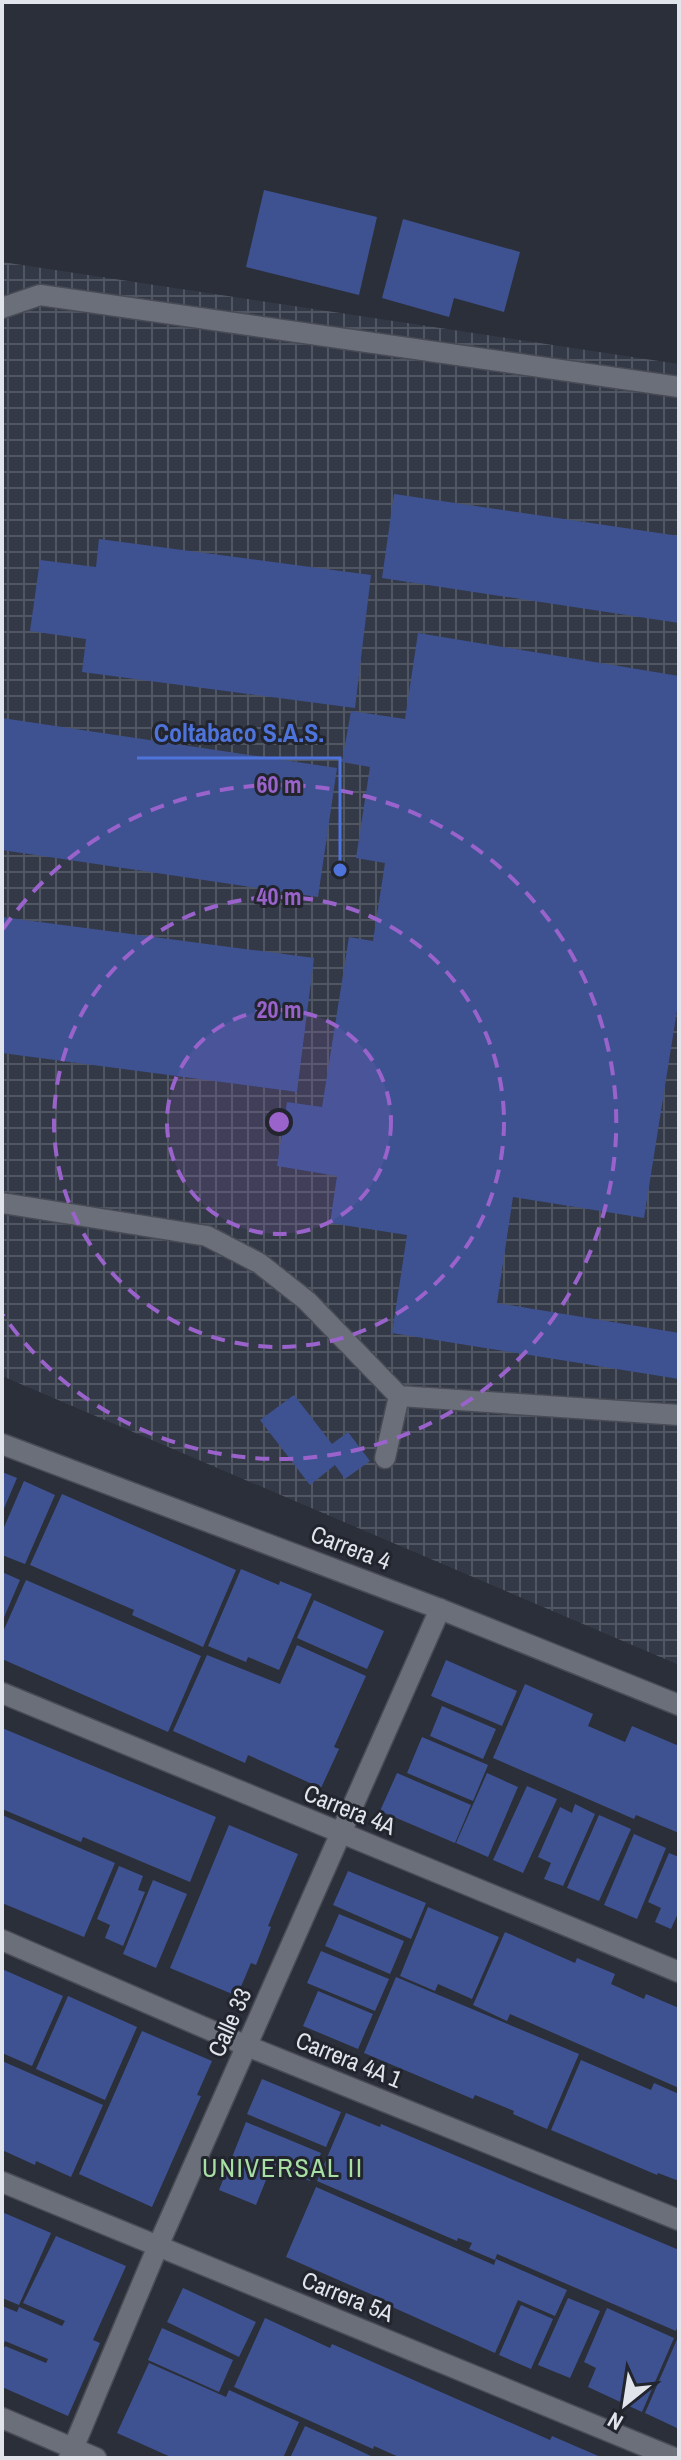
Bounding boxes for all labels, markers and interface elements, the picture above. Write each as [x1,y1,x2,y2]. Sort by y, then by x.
callout: Coltabaco S.A.S. [137,708,340,758]
text: Coltabaco S.A.S. [154,715,324,750]
text: 60 m [257,768,301,800]
text: 40 m [257,880,301,912]
text: 20 m [257,993,301,1025]
centre of rings [265,1108,293,1136]
street label: Carrera 4 [306,1517,396,1577]
street label: Carrera 4A [299,1776,401,1842]
street label: Calle 33 [200,1983,258,2061]
street label: Carrera 4A 1 [291,2023,407,2095]
district label: UNIVERSAL II [202,2150,364,2185]
street label: Carrera 5A [297,2263,399,2329]
north arrow [585,2364,665,2444]
text: N [602,2405,628,2438]

